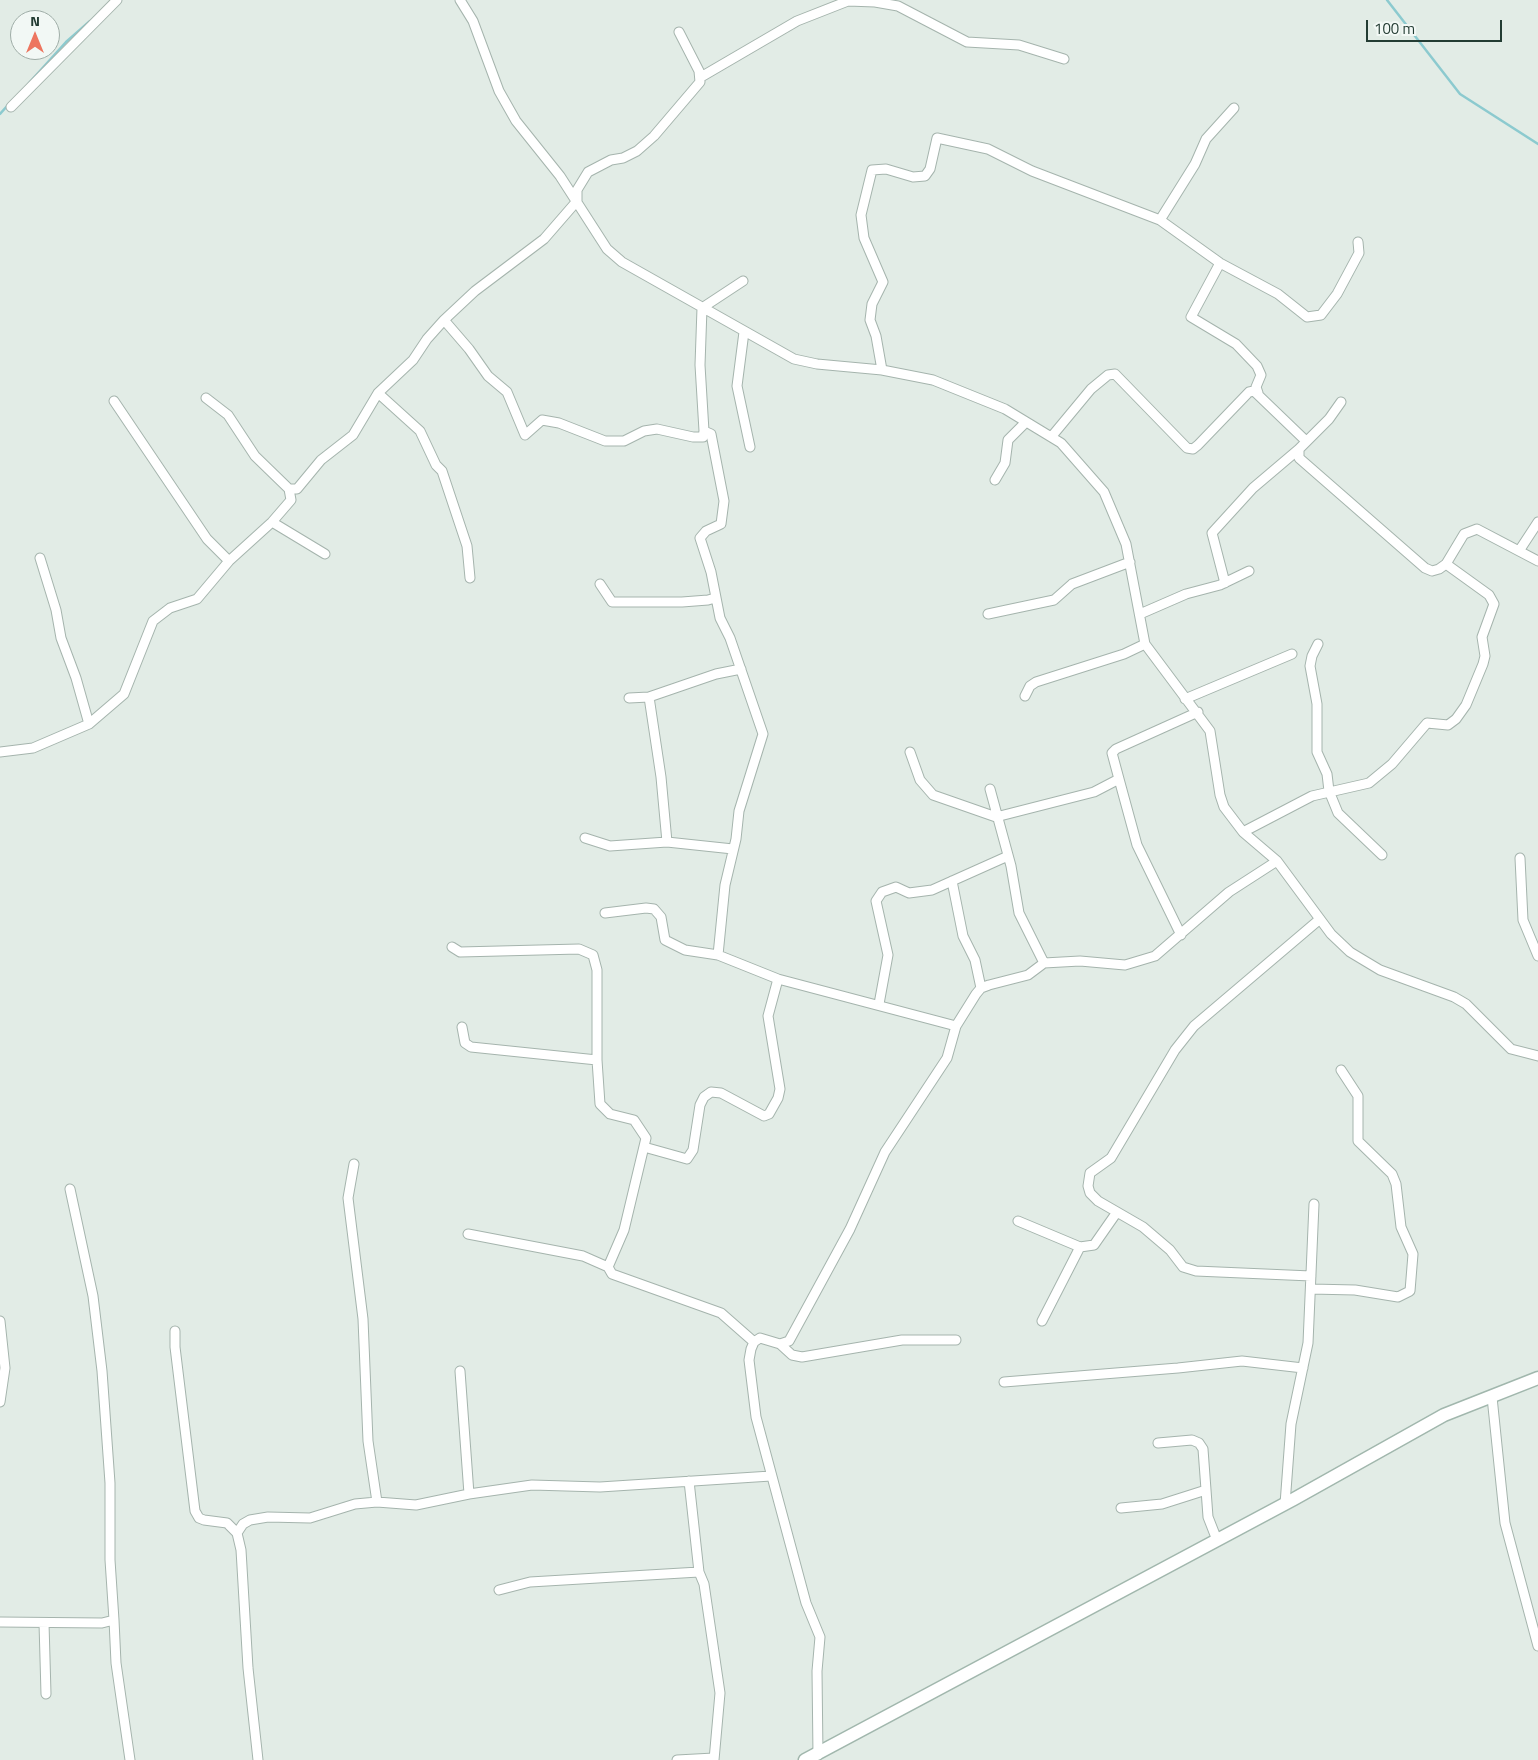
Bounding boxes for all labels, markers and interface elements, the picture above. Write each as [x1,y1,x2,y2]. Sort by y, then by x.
north arrow [10,10,60,60]
text: N [30,10,40,31]
scale bar [1368,10,1504,42]
text: 100 m [1374,17,1415,40]

